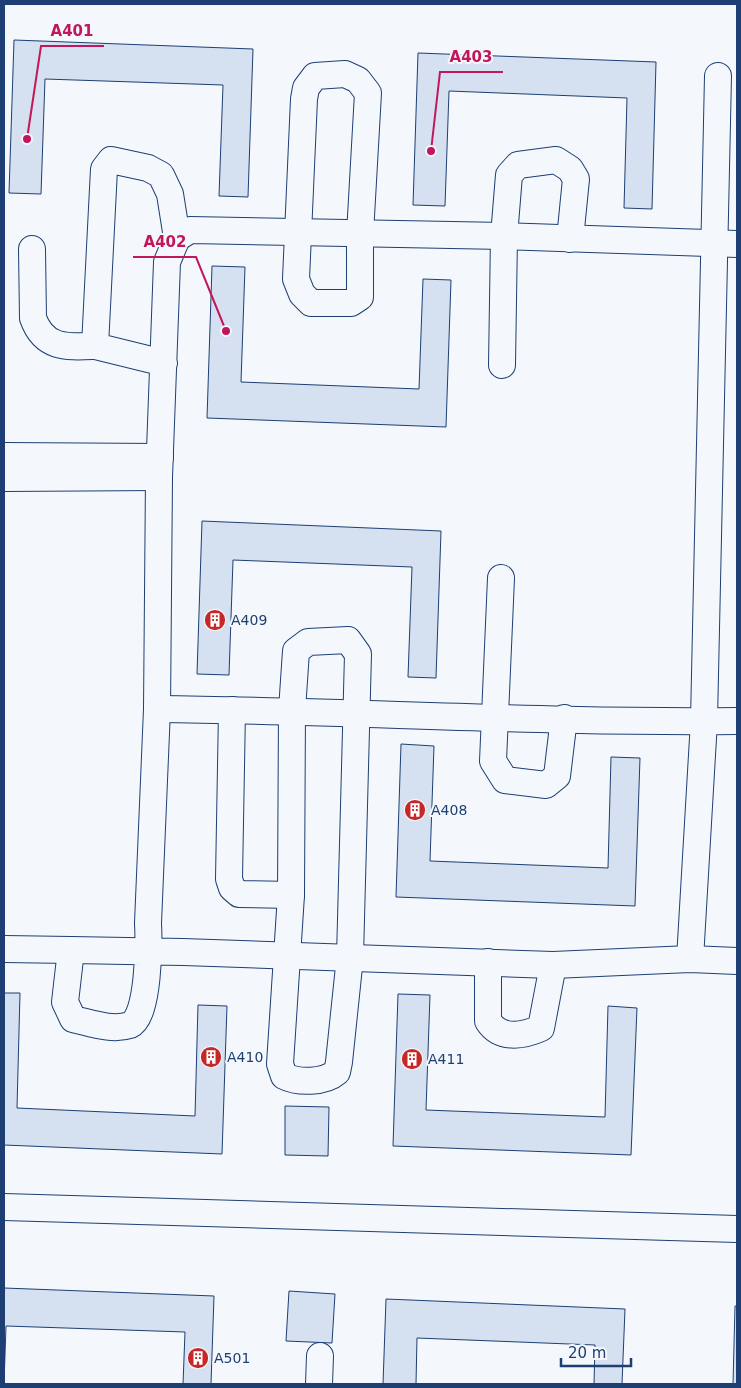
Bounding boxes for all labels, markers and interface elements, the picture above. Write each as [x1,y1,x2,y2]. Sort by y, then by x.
callout: A401 [41,16,104,46]
text: A401 [51,22,93,40]
callout: A403 [440,42,503,72]
text: A403 [450,48,492,66]
callout: A402 [133,227,196,257]
text: A402 [144,233,186,251]
building icon: A409 [203,608,227,632]
place label: A409 [231,612,267,628]
building icon: A408 [403,798,427,822]
place label: A408 [431,802,467,818]
building icon: A410 [199,1045,223,1069]
building icon: A411 [400,1047,424,1071]
place label: A410 [227,1049,263,1065]
place label: A411 [428,1051,464,1067]
scale bar [561,1336,631,1368]
text: 20 m [568,1344,606,1362]
building icon: A501 [186,1346,210,1370]
place label: A501 [214,1350,250,1366]

